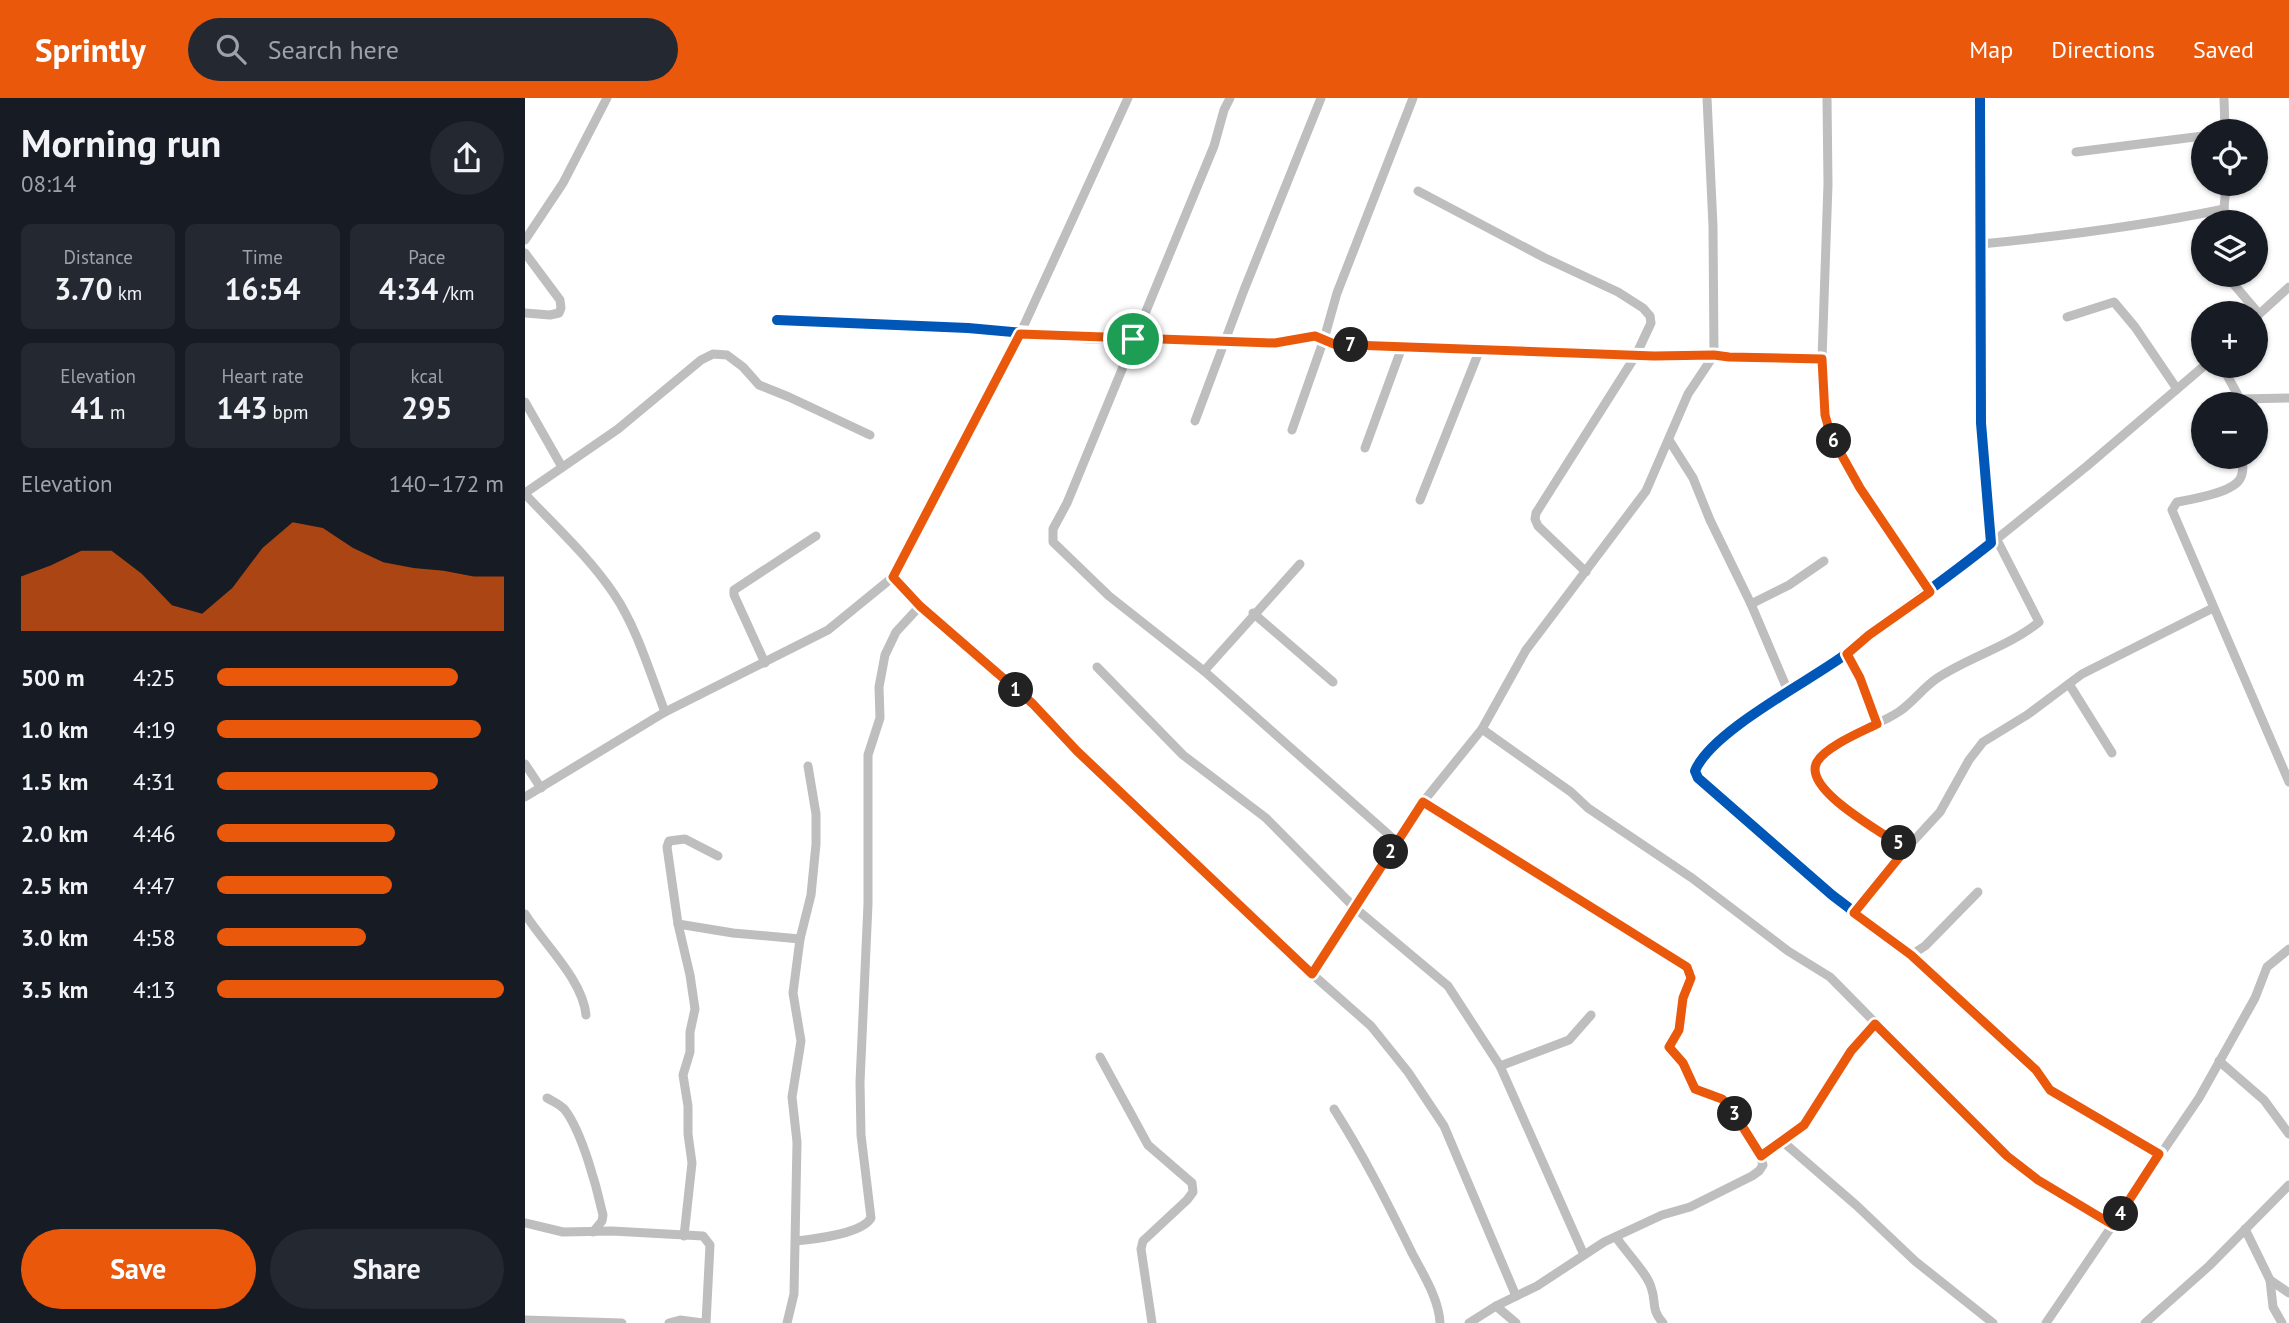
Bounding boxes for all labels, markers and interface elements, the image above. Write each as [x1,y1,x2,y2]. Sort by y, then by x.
search box [188,18,678,81]
text: Sprintly [35,28,146,71]
icon: search [212,30,250,68]
text: Search here [268,33,399,66]
text: Map [1969,34,2013,65]
text: Directions [2051,34,2155,65]
text: Saved [2193,34,2254,65]
text: Morning run [21,118,221,167]
map controls [2191,119,2268,469]
button: locate [2191,119,2268,196]
button: share [430,121,504,195]
text: 08:14 [21,169,76,198]
button: layers [2191,210,2268,287]
text: Distance [63,245,133,269]
text: Time [242,245,283,269]
text: Pace [408,245,445,269]
text: 3.70 [54,269,113,308]
text: 16:54 [224,269,301,308]
text: 4:34 [379,269,438,308]
text: km [113,281,142,305]
text: /km [438,281,475,305]
button: + [2191,301,2268,378]
pin [1103,309,1163,369]
icon: arrive [1114,320,1152,358]
pin: 7 [1333,328,1369,362]
text: 7 [1345,332,1356,356]
text: Elevation [60,364,136,388]
text: Heart rate [221,364,304,388]
text: kcal [411,364,443,388]
text: 41 [71,388,105,427]
text: 143 [216,388,267,427]
text: 295 [401,388,452,427]
button: − [2191,392,2268,469]
text: m [105,400,125,424]
text: bpm [267,400,309,424]
pin: 6 [1817,424,1851,458]
text: 6 [1828,428,1839,452]
text: Elevation [21,469,113,498]
text: 140–172 m [389,469,504,498]
text: 500 m [21,663,84,692]
text: 4:25 [133,663,176,692]
pin: 1 [999,672,1033,708]
text: 1 [1010,677,1021,701]
text: 1.0 km [21,715,88,744]
text: 4:19 [133,715,176,744]
text: 1.5 km [21,767,88,796]
text: 4:31 [133,767,176,796]
text: 2.0 km [21,819,88,848]
text: 4:46 [133,819,176,848]
pin: 5 [1881,826,1917,860]
text: 5 [1893,830,1904,854]
pin: 2 [1373,834,1409,870]
text: 2 [1385,839,1396,863]
text: 2.5 km [21,871,88,900]
text: 4:47 [133,871,176,900]
text: 3.0 km [21,923,88,952]
text: 4:58 [133,923,176,952]
text: 3.5 km [21,975,88,1004]
text: 4:13 [133,975,176,1004]
pin: 3 [1717,1096,1753,1132]
text: 3 [1729,1101,1740,1125]
pin: 4 [2103,1196,2139,1232]
text: 4 [2115,1201,2126,1225]
button: Save [21,1229,256,1309]
button: Share [270,1229,504,1309]

